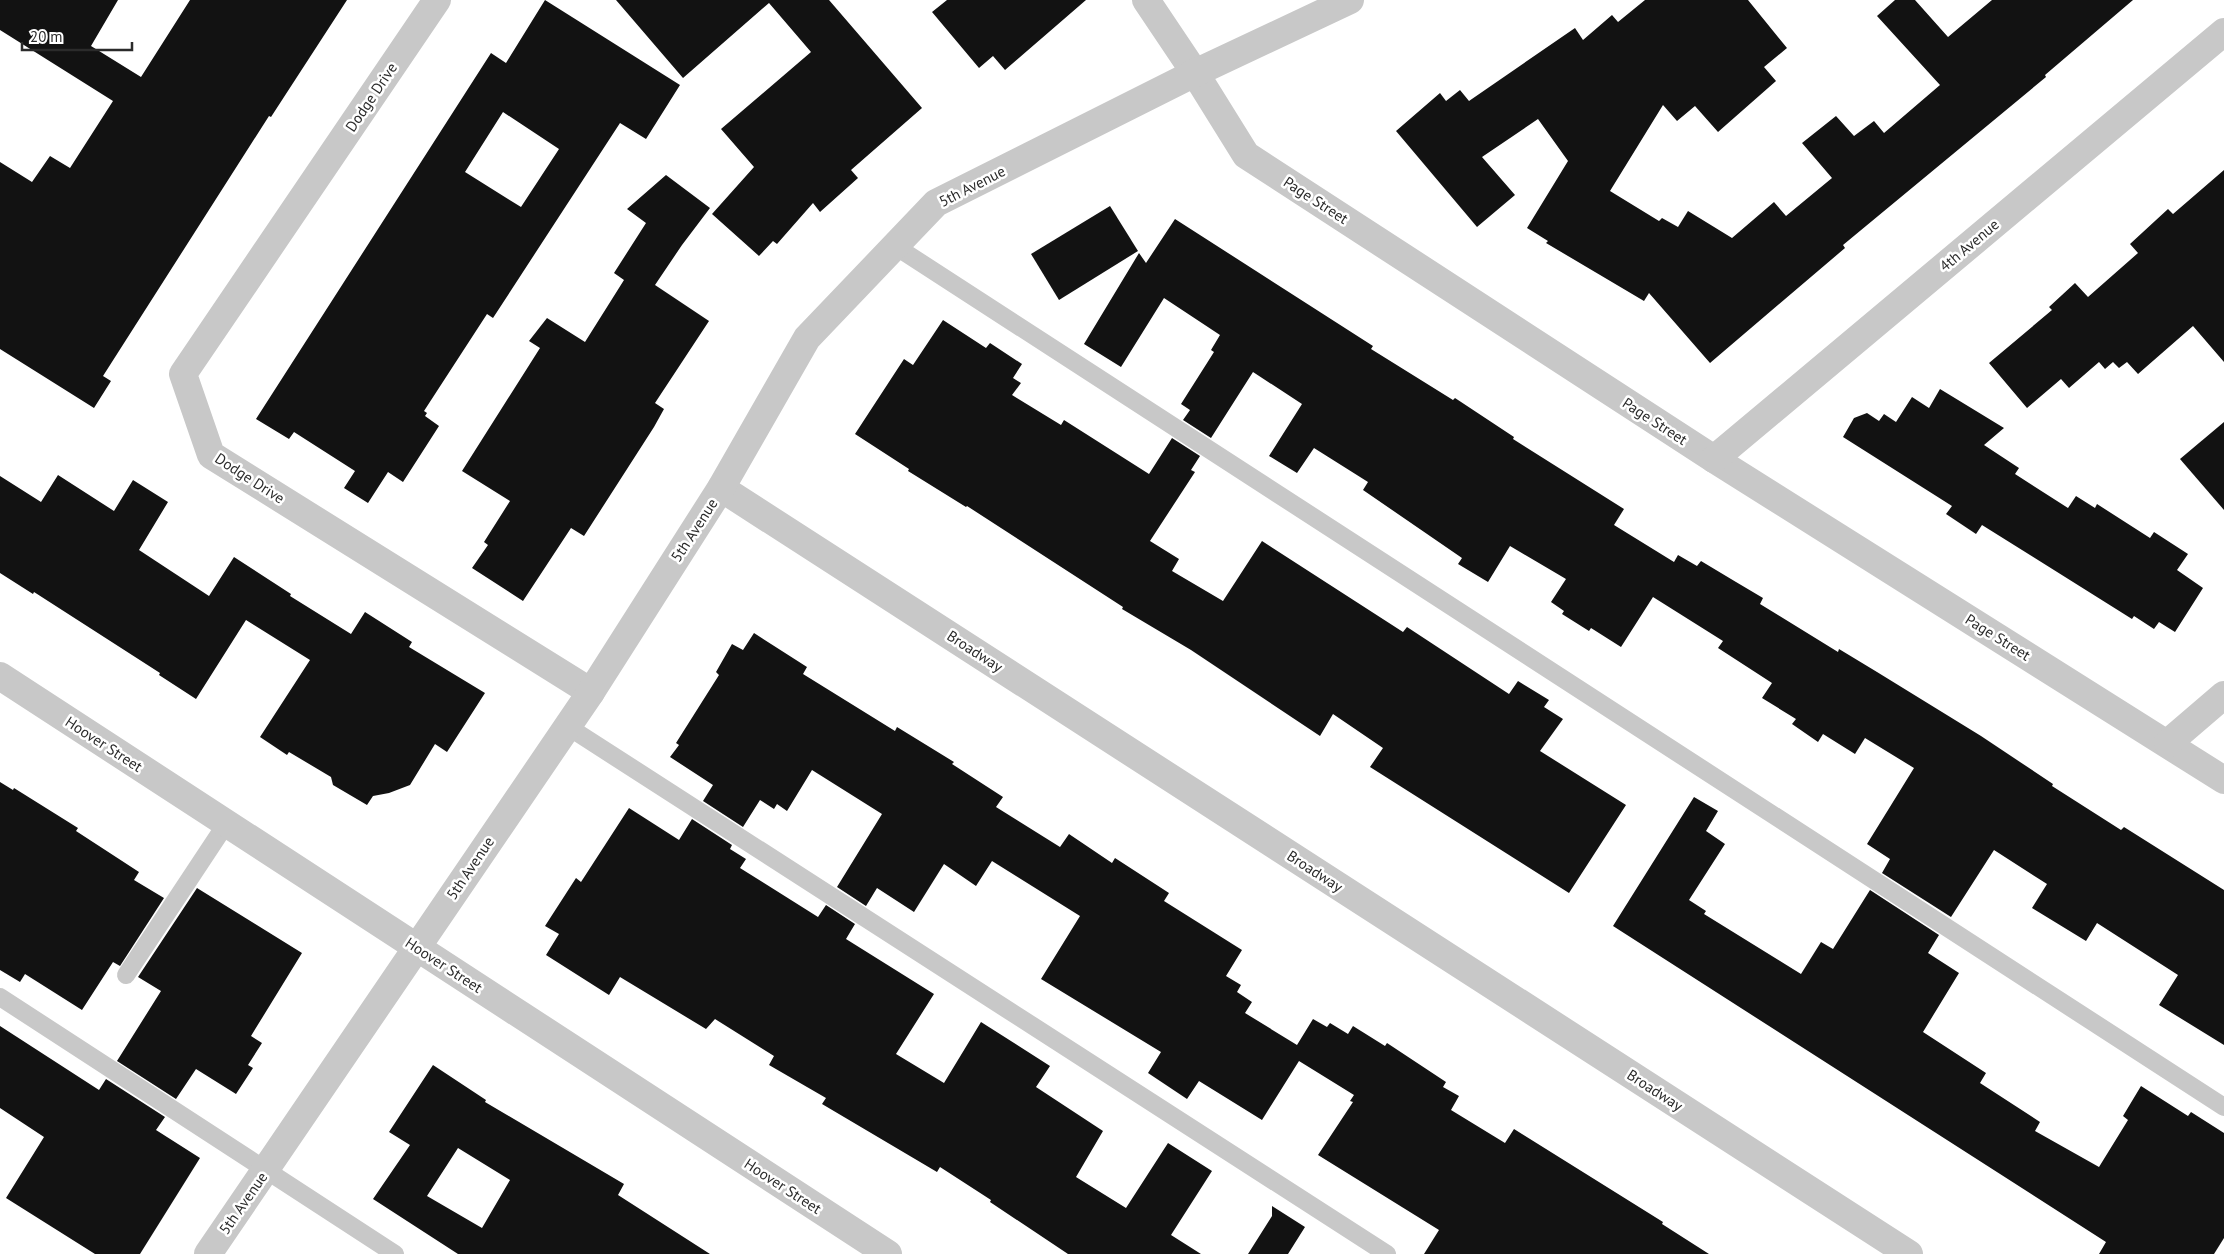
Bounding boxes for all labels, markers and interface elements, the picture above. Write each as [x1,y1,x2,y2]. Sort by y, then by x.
scale bar [22,20,132,52]
text: 20 m [30,27,63,46]
street label: Dodge Drive [341,59,401,135]
street label: 5th Avenue [936,161,1008,211]
street label: Page Street [1280,172,1352,228]
street label: 4th Avenue [1935,215,2003,275]
street label: Page Street [1619,393,1691,449]
street label: Dodge Drive [212,448,288,508]
street label: 5th Avenue [666,495,722,565]
street label: Page Street [1962,610,2034,664]
street label: Broadway [943,626,1007,676]
street label: Hoover Street [62,712,146,776]
street label: 5th Avenue [442,833,498,903]
street label: Broadway [1283,846,1347,896]
street label: Hoover Street [402,933,486,997]
street label: Broadway [1623,1065,1687,1115]
street label: Hoover Street [741,1154,825,1218]
street label: 5th Avenue [215,1168,271,1238]

